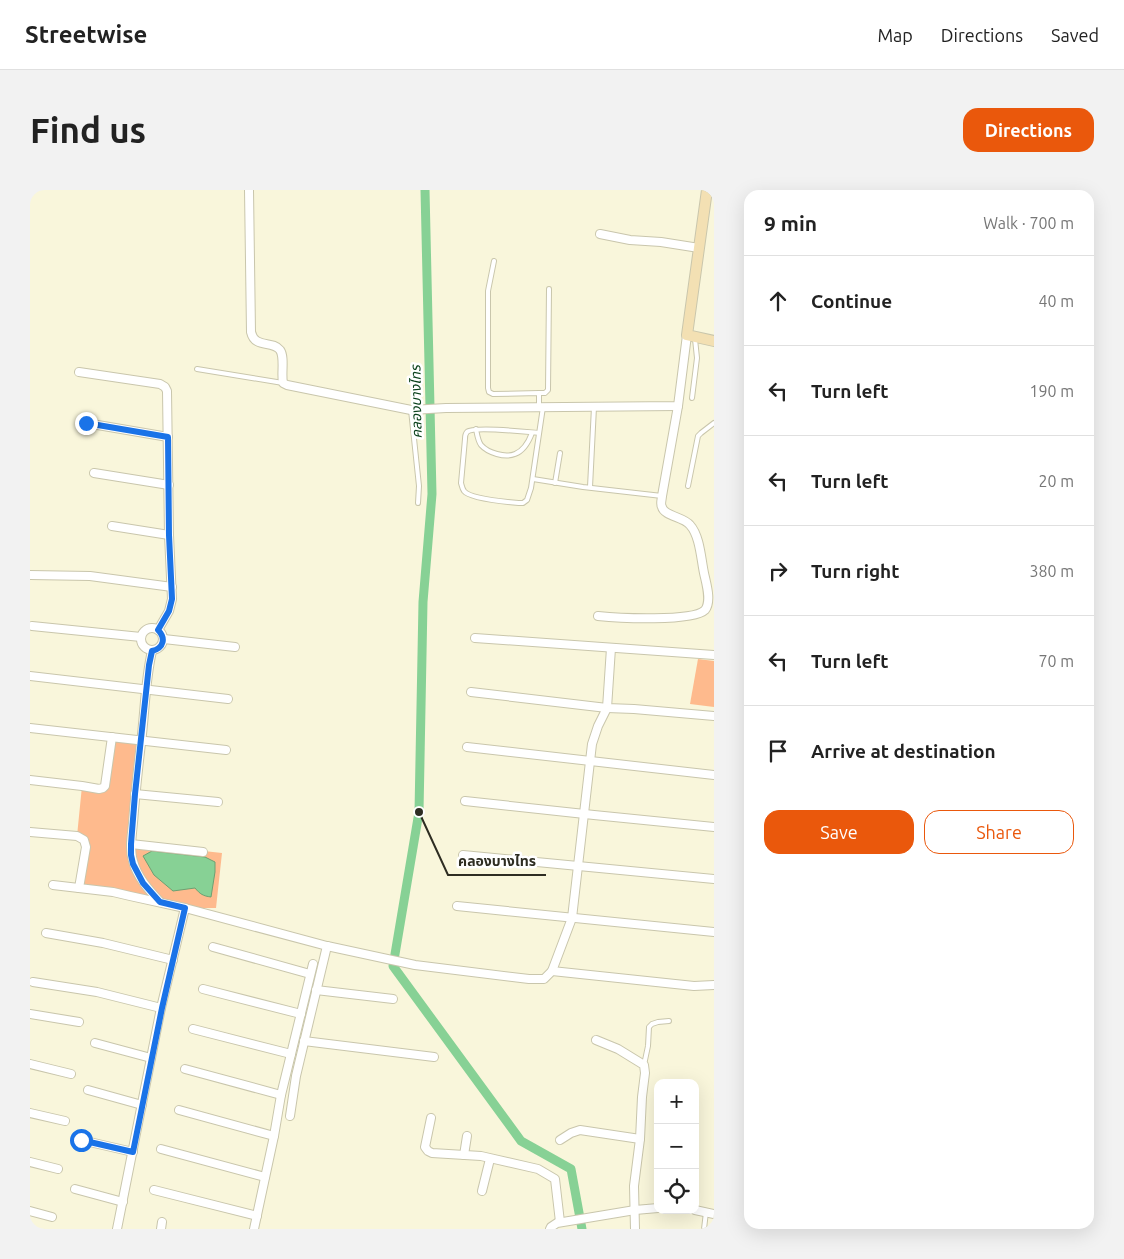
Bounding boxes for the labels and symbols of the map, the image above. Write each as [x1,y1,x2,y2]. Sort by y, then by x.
water label: คลองบางไทร [407,364,425,439]
route end [75,412,98,435]
callout: คลองบางไทร [448,846,546,875]
text: คลองบางไทร [458,853,536,869]
route start [70,1129,93,1152]

